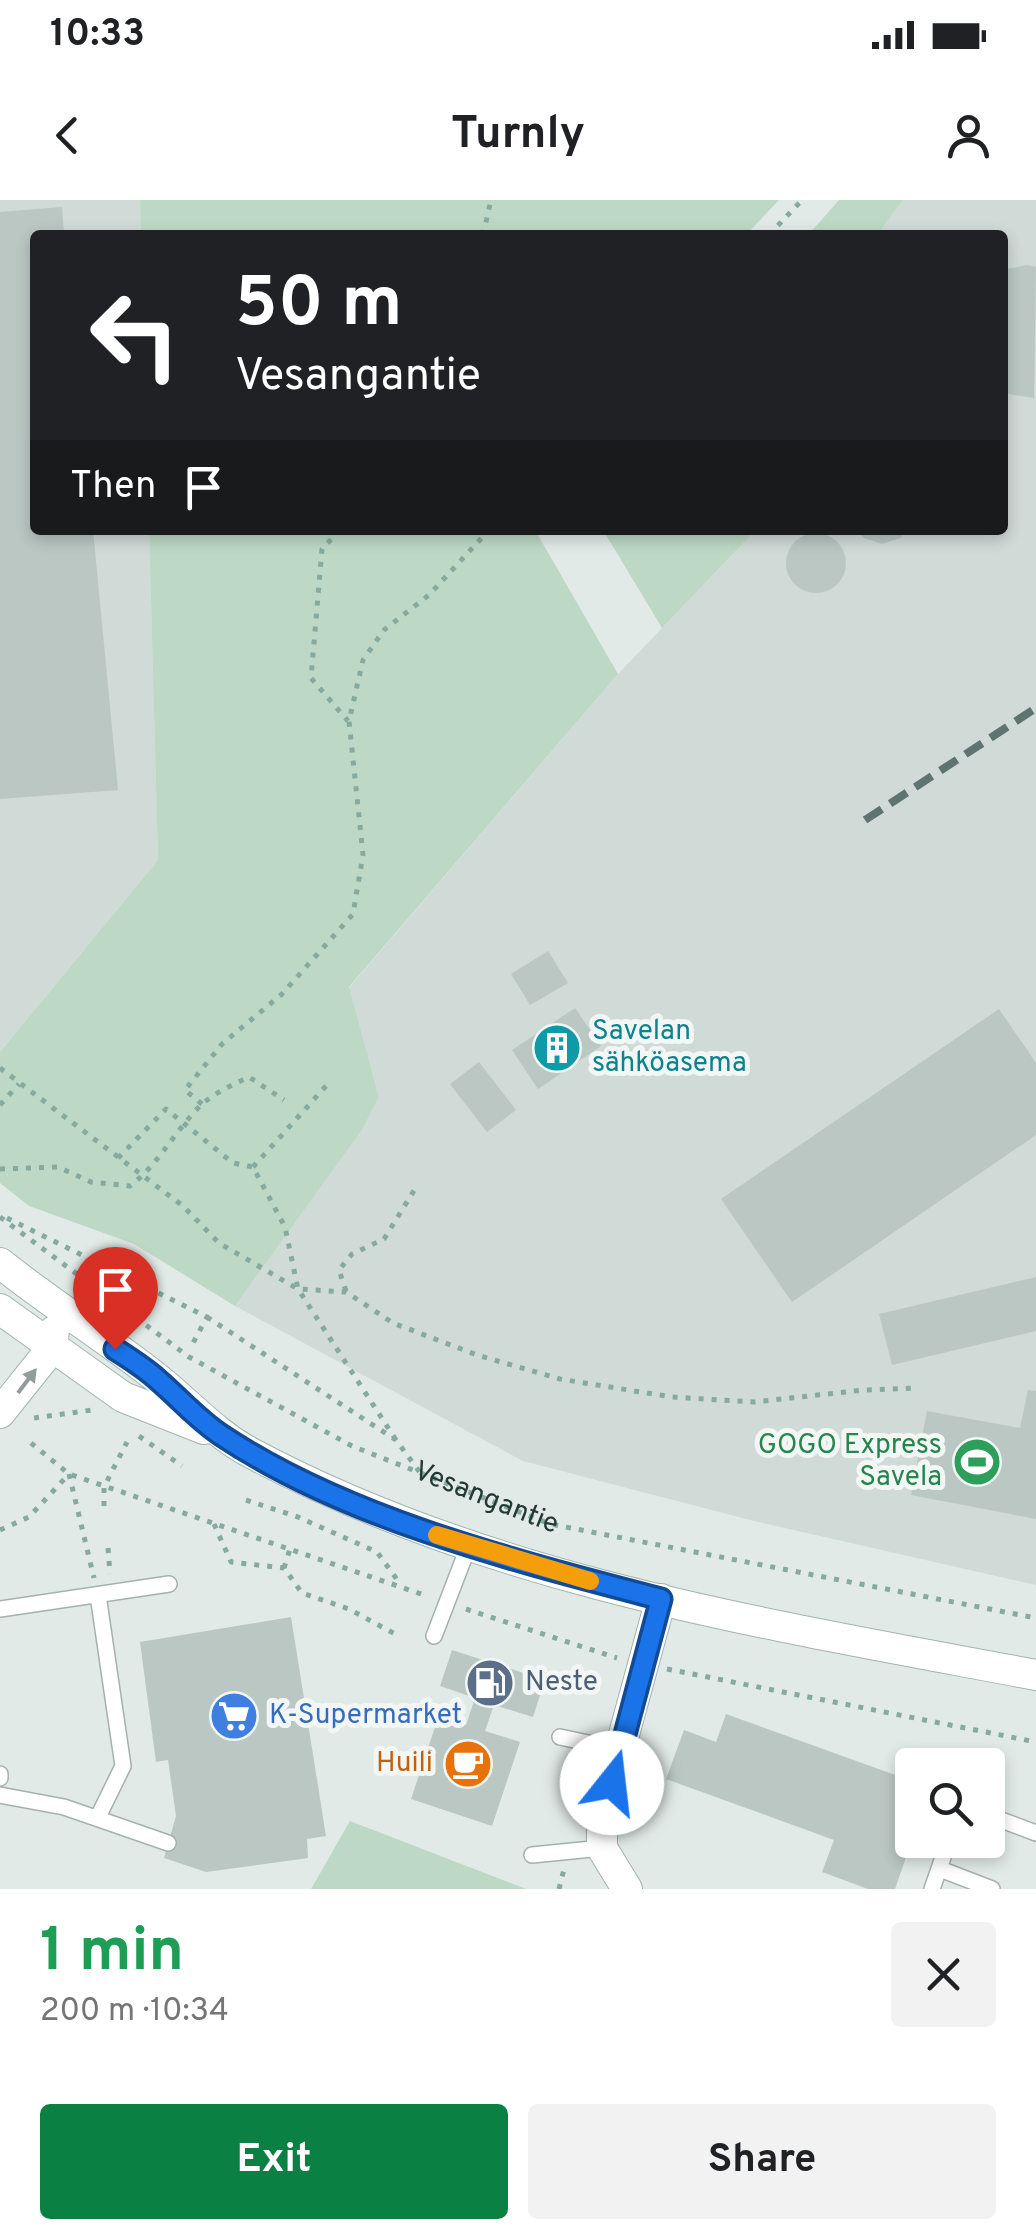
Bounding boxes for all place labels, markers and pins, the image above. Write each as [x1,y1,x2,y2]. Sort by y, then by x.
place label: Savelan sähköasema [592,1014,747,1082]
building icon: Savelan sähköasema [531,1022,583,1074]
pin [73,1247,158,1350]
place label: GOGO Express Savela [758,1428,942,1496]
sports icon: GOGO Express Savela [951,1436,1003,1488]
fuel station icon: Neste [464,1657,516,1709]
place label: Neste [525,1665,598,1701]
supermarket icon: K-Supermarket [208,1690,260,1742]
place label: K-Supermarket [269,1698,462,1734]
cafe icon: Huili [442,1738,494,1790]
place label: Huili [376,1746,433,1782]

